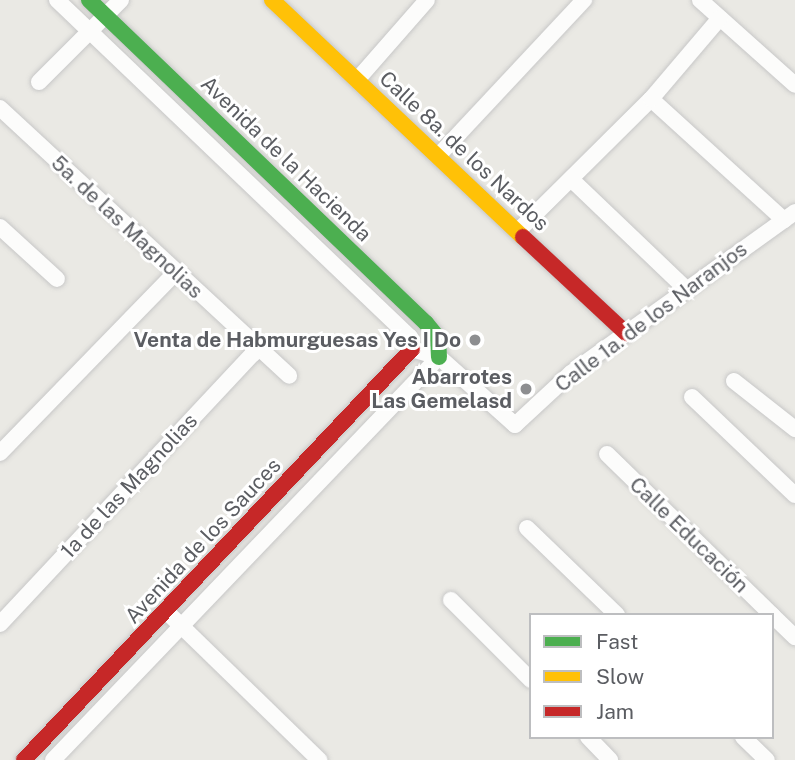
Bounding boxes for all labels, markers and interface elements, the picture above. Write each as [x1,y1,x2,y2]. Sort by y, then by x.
street label: Calle 8a. de los Nardos [374,66,554,236]
street label: Avenida de la Hacienda [196,71,376,247]
street label: 5a. de las Magnolias [46,150,208,304]
street label: Calle 1a. de los Naranjos [550,236,752,398]
place label: Venta de Habmurguesas Yes I Do [133,327,461,353]
marker: Venta de Habmurguesas Yes I Do [467,332,483,348]
place label: Abarrotes Las Gemelasd [371,364,512,414]
marker: Abarrotes Las Gemelasd [518,381,534,397]
street label: 1a de las Magnolias [55,408,203,564]
street label: Avenida de los Sauces [120,453,286,629]
street label: Calle Educación [624,472,754,598]
legend [529,613,774,739]
text: Fast [596,629,638,654]
text: Slow [596,664,644,689]
text: Jam [596,699,634,724]

